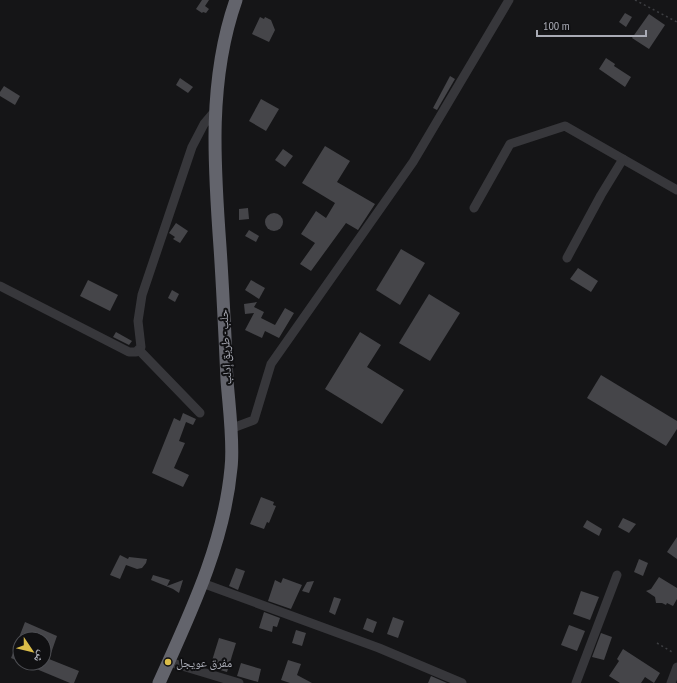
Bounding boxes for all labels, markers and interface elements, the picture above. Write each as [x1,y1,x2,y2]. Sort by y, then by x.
scale bar [537,12,646,38]
text: 100 m [543,18,570,33]
street label: حلب - طريق إدلب [216,309,235,385]
north arrow [12,631,52,671]
text: ش [30,647,49,666]
place label: مفرق عويجل [176,655,232,670]
marker: مفرق عويجل [163,657,173,667]

